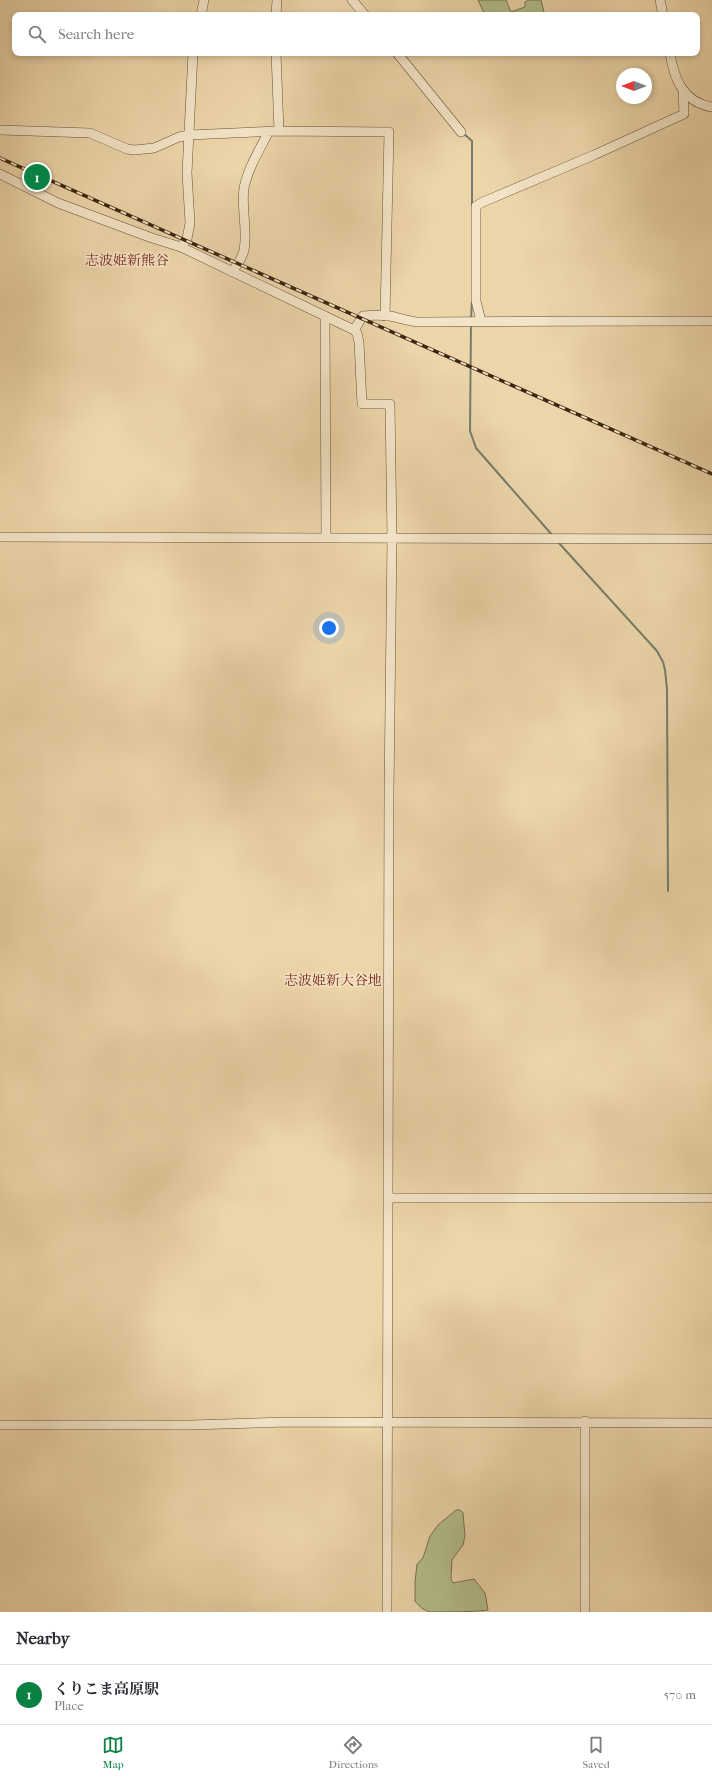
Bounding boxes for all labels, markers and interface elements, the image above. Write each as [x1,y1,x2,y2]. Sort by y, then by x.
search box [12,12,700,56]
icon: search [26,23,48,45]
text: Search here [58,25,134,43]
north arrow [616,68,652,104]
pin: 1 [24,162,50,192]
district label: 志波姫新熊谷 [85,252,169,269]
your location [319,618,339,638]
district label: 志波姫新大谷地 [284,972,382,989]
text: Nearby [16,1628,70,1648]
text: くりこま高原駅 [54,1680,159,1698]
text: 1 [27,1687,31,1702]
text: 570 m [663,1687,696,1702]
text: Place [54,1698,84,1713]
tab: Map [102,1734,124,1771]
tab: Directions [329,1734,378,1771]
tab: Saved [582,1734,610,1771]

